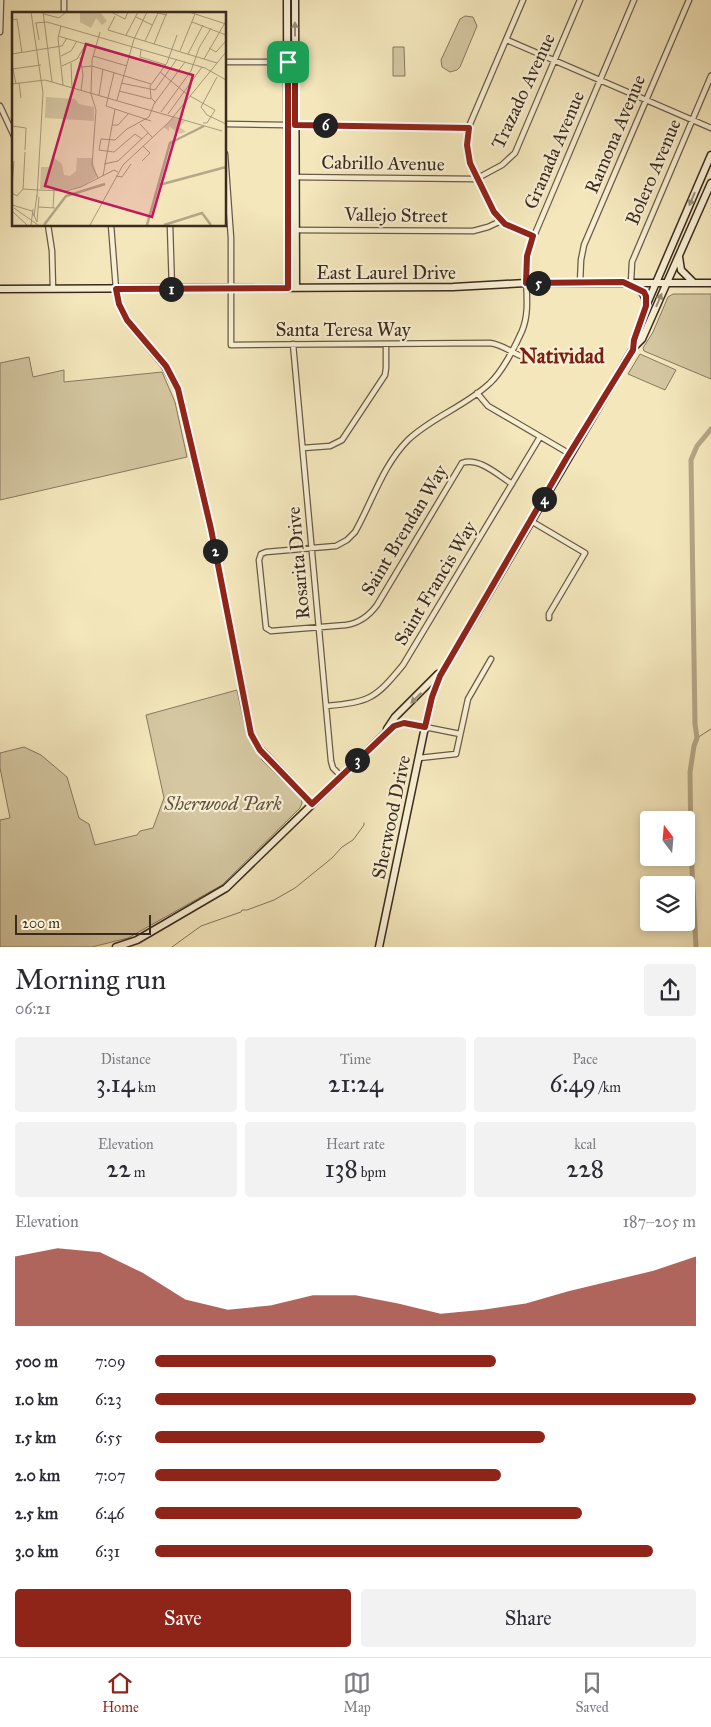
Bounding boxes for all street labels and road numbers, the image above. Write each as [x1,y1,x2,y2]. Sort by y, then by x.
street label: Trazado Avenue [486,29,560,152]
street label: Ramona Avenue [580,71,650,197]
street label: Granada Avenue [519,87,589,213]
street label: Bolero Avenue [620,115,686,229]
street label: Cabrillo Avenue [321,150,445,176]
street label: Vallejo Street [343,203,448,227]
street label: East Laurel Drive [316,261,456,284]
street label: Santa Teresa Way [275,318,412,341]
street label: Saint Brendan Way [356,459,453,600]
street label: Rosarita Drive [282,506,314,620]
street label: Saint Francis Way [389,516,482,649]
street label: Sherwood Drive [367,753,415,881]

